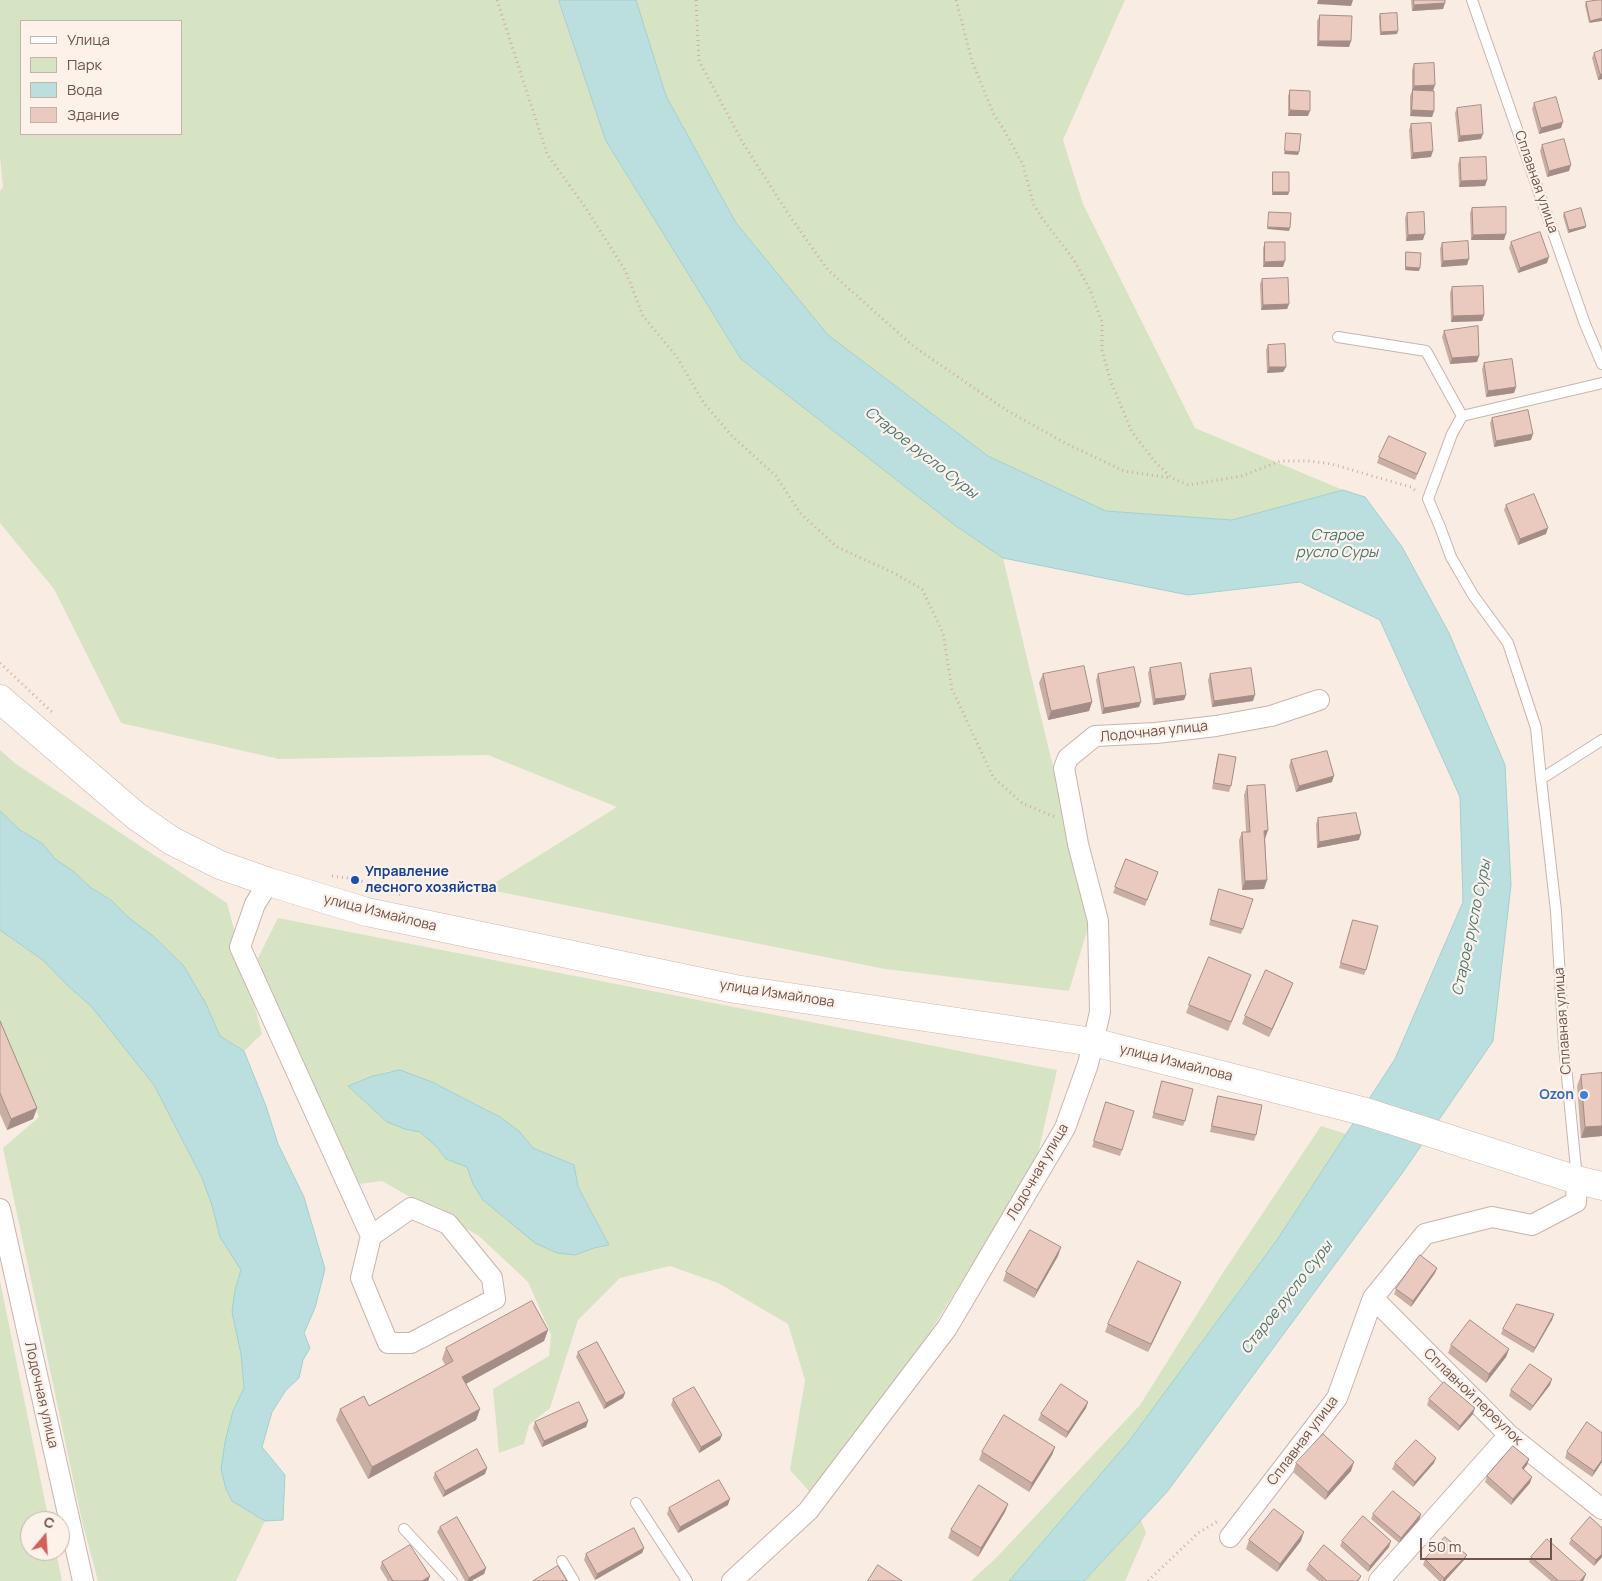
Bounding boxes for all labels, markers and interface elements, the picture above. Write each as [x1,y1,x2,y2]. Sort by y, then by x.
legend [20,20,182,135]
text: Улица [67,29,110,50]
text: Парк [67,54,102,75]
text: Вода [67,79,102,100]
text: Здание [67,104,119,125]
street label: Сплавная улица [1511,128,1561,236]
water label: Старое русло Суры [861,403,981,503]
water label: Старое русло Суры [1296,527,1378,562]
street label: Лодочная улица [1099,718,1209,746]
water label: Старое русло Суры [1449,859,1495,997]
place label: Управление лесного хозяйства [365,864,497,896]
marker: Управление лесного хозяйства [349,874,361,886]
street label: улица Измайлова [322,891,438,935]
street label: Сплавная улица [1551,967,1575,1075]
street label: улица Измайлова [718,977,836,1011]
street label: улица Измайлова [1118,1041,1234,1085]
place label: Ozon [1539,1087,1574,1103]
marker: Ozon [1578,1089,1590,1101]
street label: Лодочная улица [1004,1121,1072,1223]
water label: Старое русло Суры [1237,1238,1337,1358]
street label: Лодочная улица [21,1340,61,1450]
street label: Сплавной переулок [1420,1345,1526,1449]
street label: Сплавная улица [1264,1393,1342,1489]
north arrow [20,1511,70,1561]
text: С [42,1512,57,1533]
scale bar [1422,1528,1554,1560]
text: 50 m [1428,1536,1462,1557]

